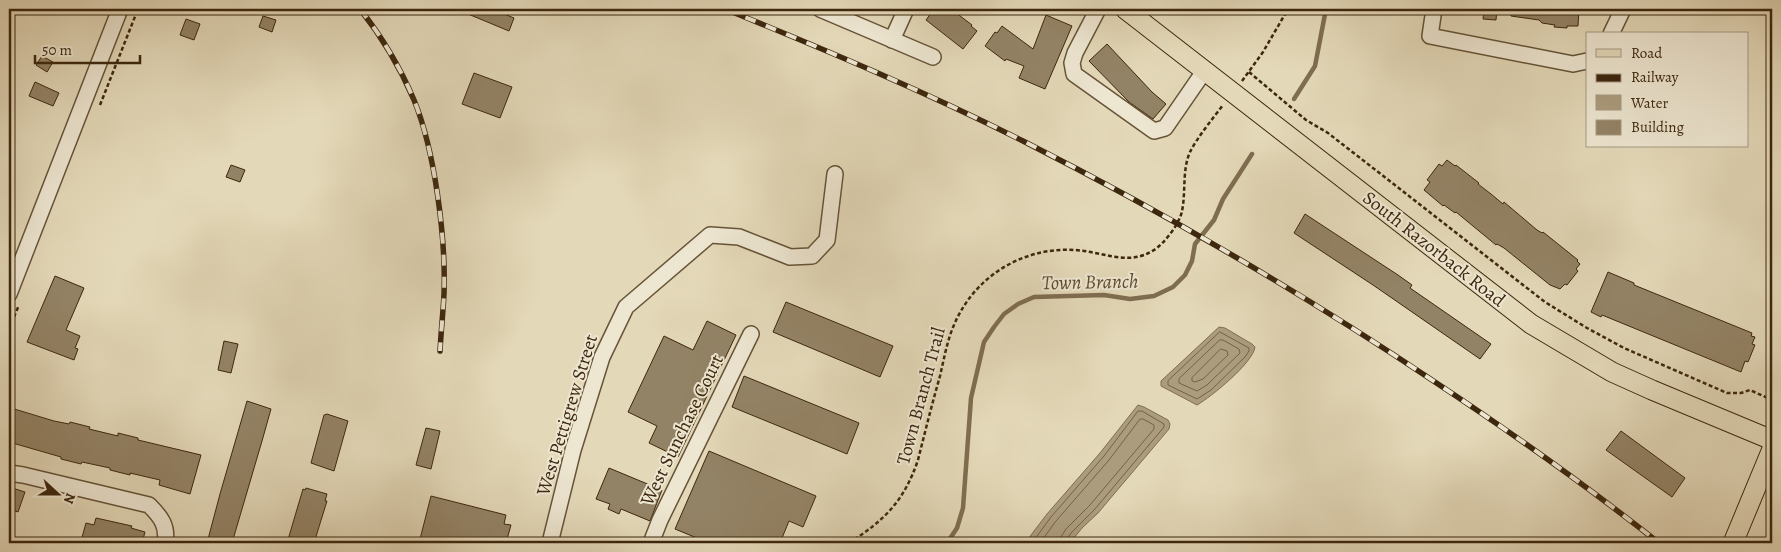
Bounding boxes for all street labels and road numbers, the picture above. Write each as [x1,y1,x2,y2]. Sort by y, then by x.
street label: South Razorback Road [1357,185,1511,313]
street label: Town Branch Trail [890,324,952,468]
street label: West Pettigrew Street [530,331,604,500]
street label: West Sunchase Court [634,350,730,511]

